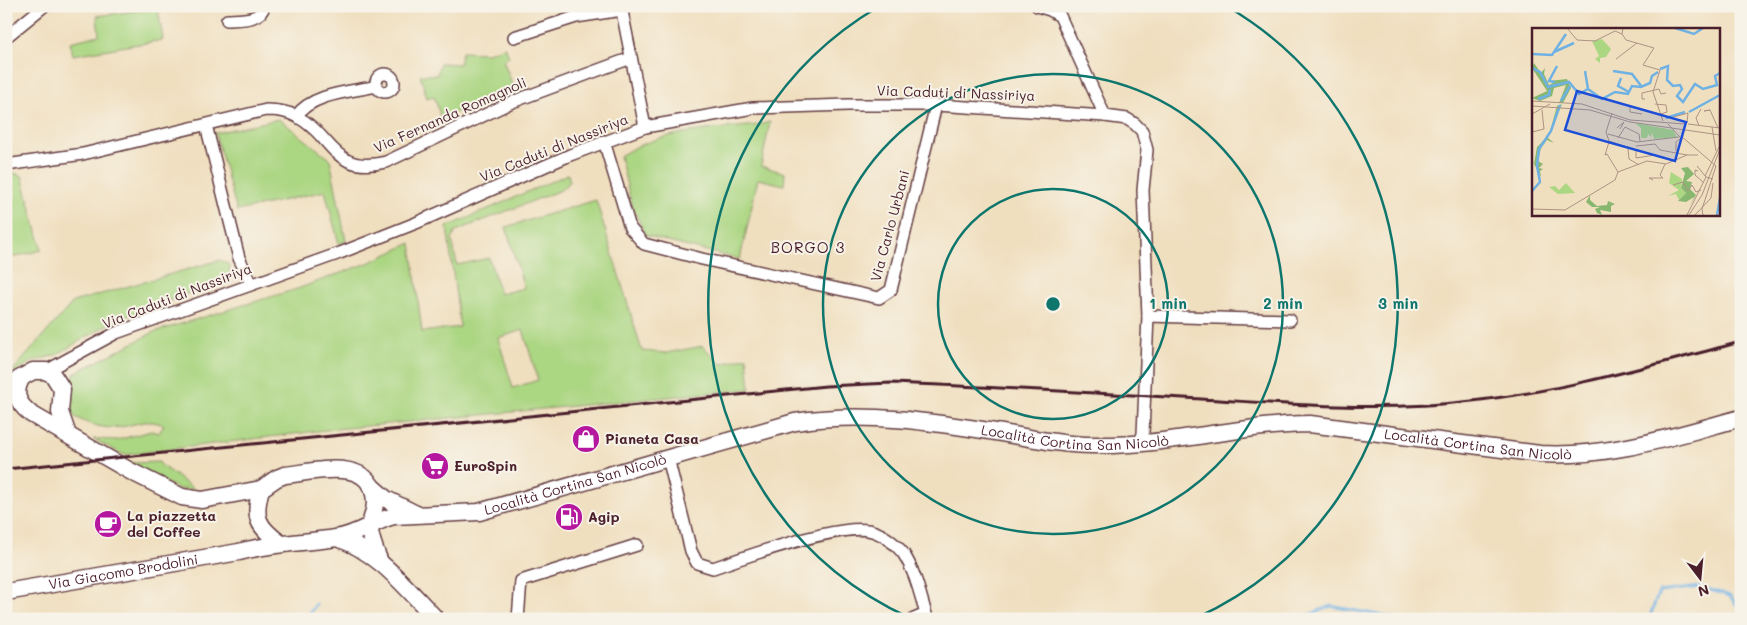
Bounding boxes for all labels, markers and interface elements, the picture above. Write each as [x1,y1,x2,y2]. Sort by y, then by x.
inset map [1532,28,1720,215]
street label: Via Fernanda Romagnoli [370,72,529,157]
street label: Via Caduti di Nassiriya [876,80,1036,105]
street label: Via Caduti di Nassiriya [477,109,631,186]
street label: Via Carlo Urbani [866,168,914,284]
district label: BORGO 3 [771,237,845,257]
street label: Via Caduti di Nassiriya [99,258,254,333]
text: 1 min [1149,293,1187,313]
text: 2 min [1263,293,1303,313]
text: 3 min [1378,293,1418,313]
centre of rings [1044,295,1062,313]
street label: Località Cortina San Nicolò [980,420,1170,454]
shop icon: Pianeta Casa [571,424,601,454]
street label: Località Cortina San Nicolò [1383,424,1572,463]
place label: Pianeta Casa [605,429,699,448]
street label: Località Cortina San Nicolò [482,449,668,519]
supermarket icon: EuroSpin [420,451,450,481]
place label: EuroSpin [454,456,517,475]
fuel station icon: Agip [554,502,584,532]
place label: La piazzetta del Coffee [127,506,216,541]
place label: Agip [588,507,620,526]
cafe icon: La piazzetta del Coffee [93,509,123,539]
street label: Via Giacomo Brodolini [47,549,200,594]
north arrow [1674,552,1724,602]
text: N [1696,580,1711,602]

